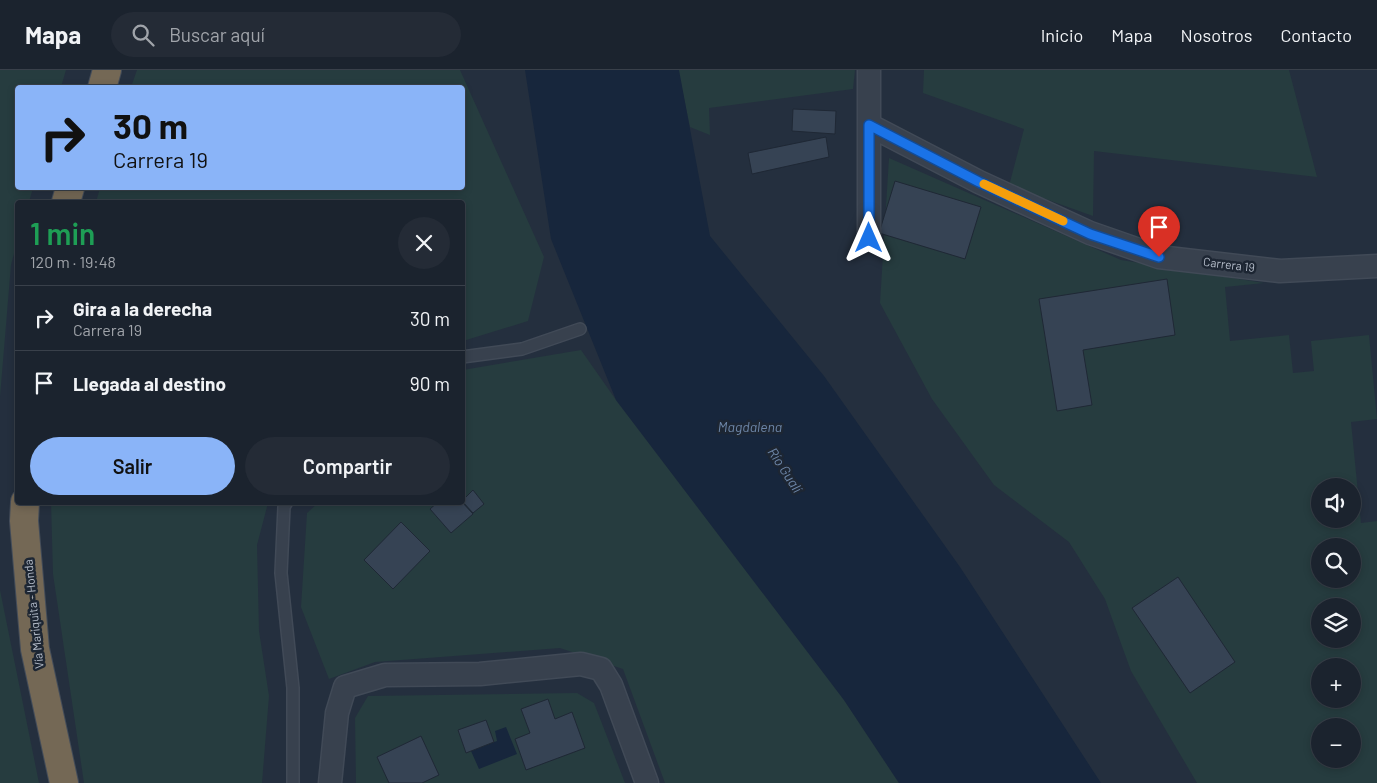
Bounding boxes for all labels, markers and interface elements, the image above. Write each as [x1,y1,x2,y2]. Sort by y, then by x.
search box [111,12,461,57]
text: Mapa [25,20,81,49]
icon: search [129,21,157,49]
text: Buscar aquí [169,23,265,46]
text: Inicio [1041,24,1083,46]
text: Mapa [1111,24,1153,46]
text: Nosotros [1181,24,1252,46]
text: Contacto [1280,24,1352,46]
text: 30 m [113,104,188,146]
icon: right [30,105,95,170]
text: Carrera 19 [113,146,208,172]
pin [1138,206,1180,257]
position arrow [842,211,894,263]
icon: arrive [1145,213,1173,241]
text: 1 min [30,215,95,251]
button: close [398,217,450,269]
text: 120 m · 19:48 [30,252,116,271]
street label: Carrera 19 [1203,254,1256,274]
text: Gira a la derecha [73,297,212,320]
icon: right [30,304,58,332]
text: 30 m [410,307,450,330]
text: Carrera 19 [73,320,142,339]
icon: arrive [30,369,58,397]
text: Llegada al destino [73,372,226,395]
text: 90 m [410,372,450,395]
water label: Magdalena [718,418,782,435]
button: Salir [30,437,235,495]
button: Compartir [245,437,450,495]
water label: Río Gualí [765,444,807,496]
map controls [1311,478,1361,768]
button: sound [1311,478,1361,528]
button: search [1311,538,1361,588]
street label: Vía Mariquita - Honda [20,559,46,669]
button: layers [1311,598,1361,648]
button: + [1311,658,1361,708]
button: − [1311,718,1361,768]

